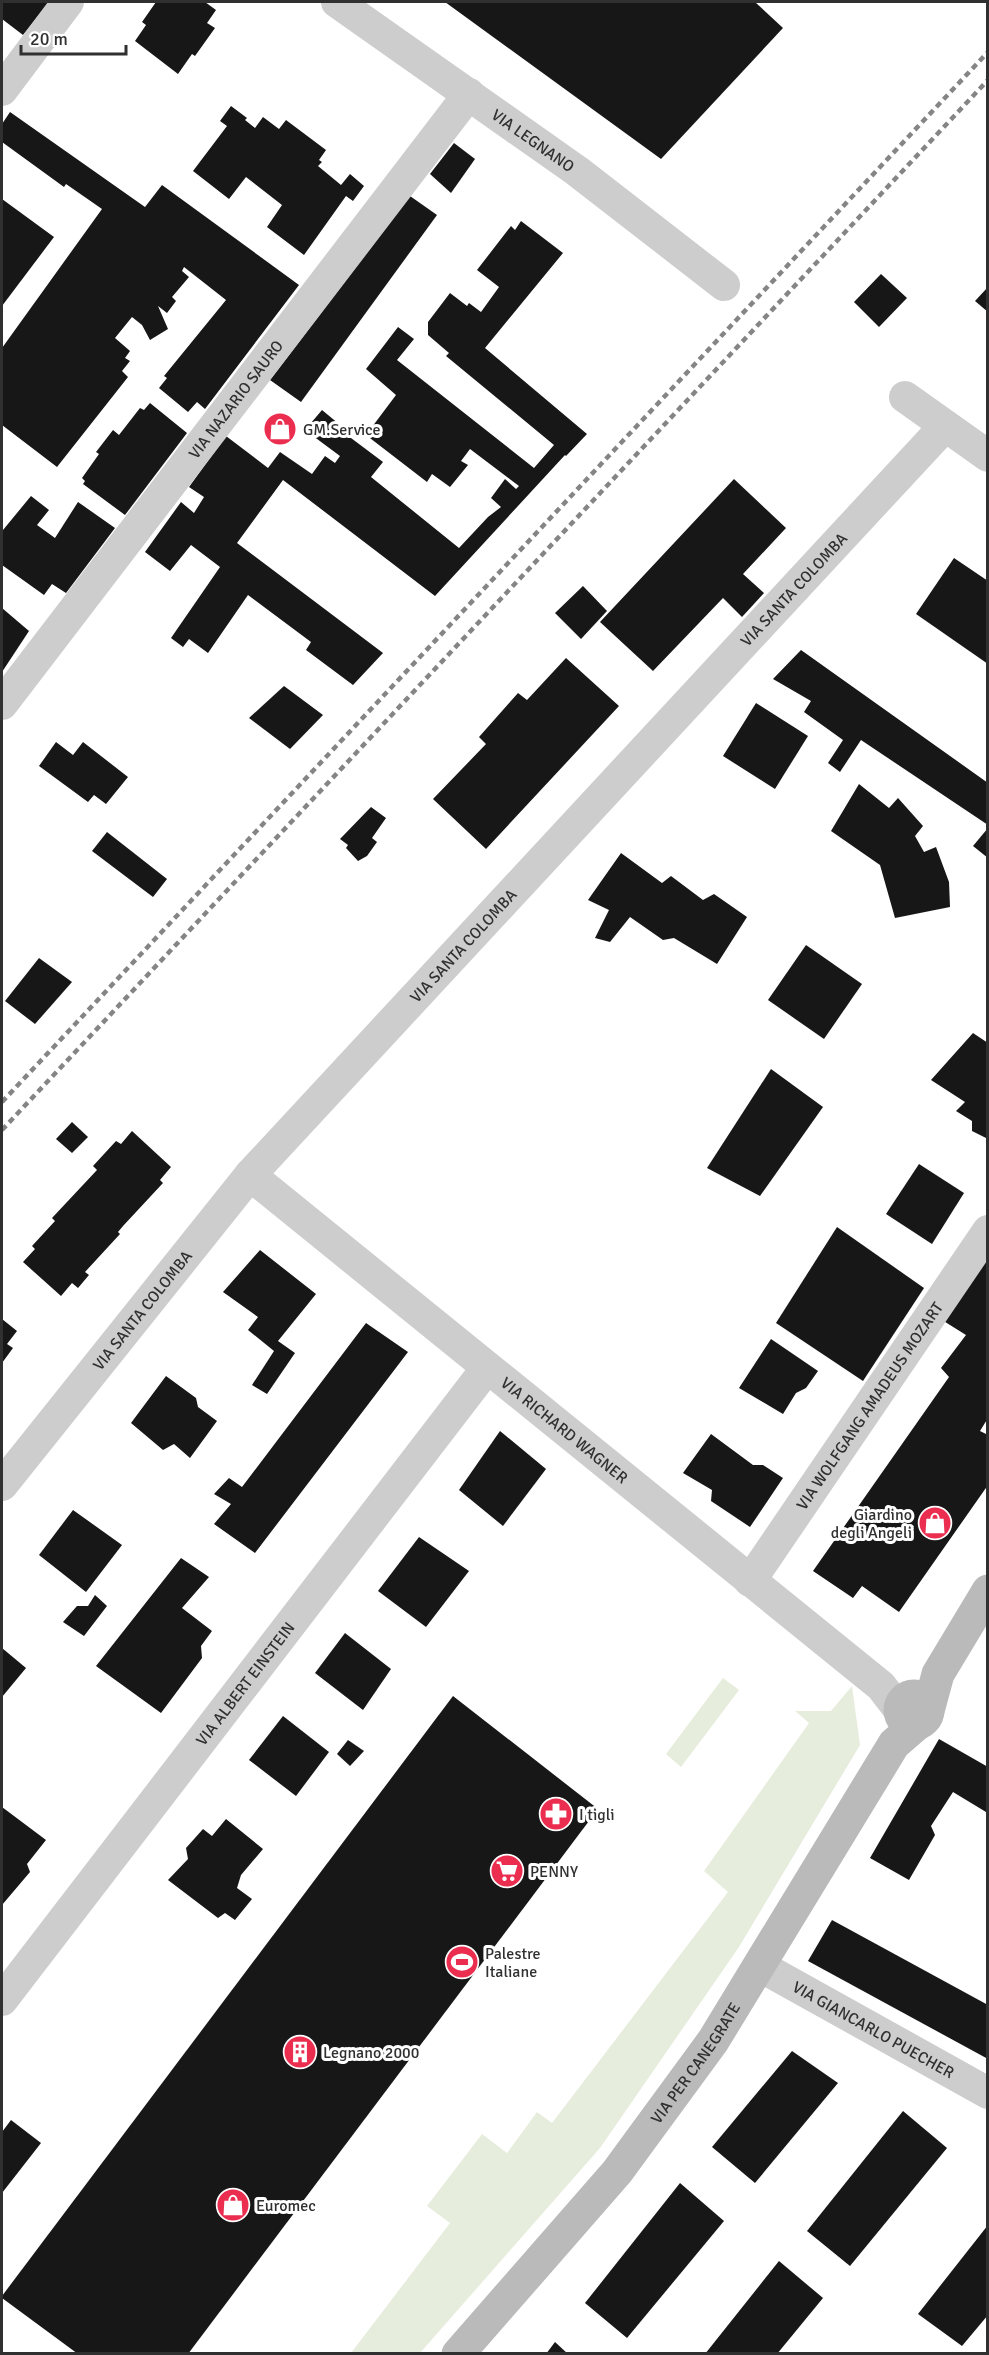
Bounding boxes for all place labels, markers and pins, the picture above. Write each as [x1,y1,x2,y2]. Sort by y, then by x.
shop icon: GM.Service [262,411,298,447]
place label: GM.Service [303,420,381,440]
place label: Giardino degli Angeli [831,1505,912,1543]
shop icon: Giardino degli Angeli [917,1505,953,1541]
pharmacy icon: I tigli [538,1796,574,1832]
place label: I tigli [579,1805,615,1825]
supermarket icon: PENNY [489,1853,525,1889]
place label: PENNY [530,1862,578,1882]
sports icon: Palestre Italiane [444,1944,480,1980]
place label: Palestre Italiane [485,1944,541,1982]
building icon: Legnano 2000 [282,2034,318,2070]
place label: Legnano 2000 [323,2043,419,2063]
shop icon: Euromec [215,2187,251,2223]
place label: Euromec [256,2196,316,2216]

